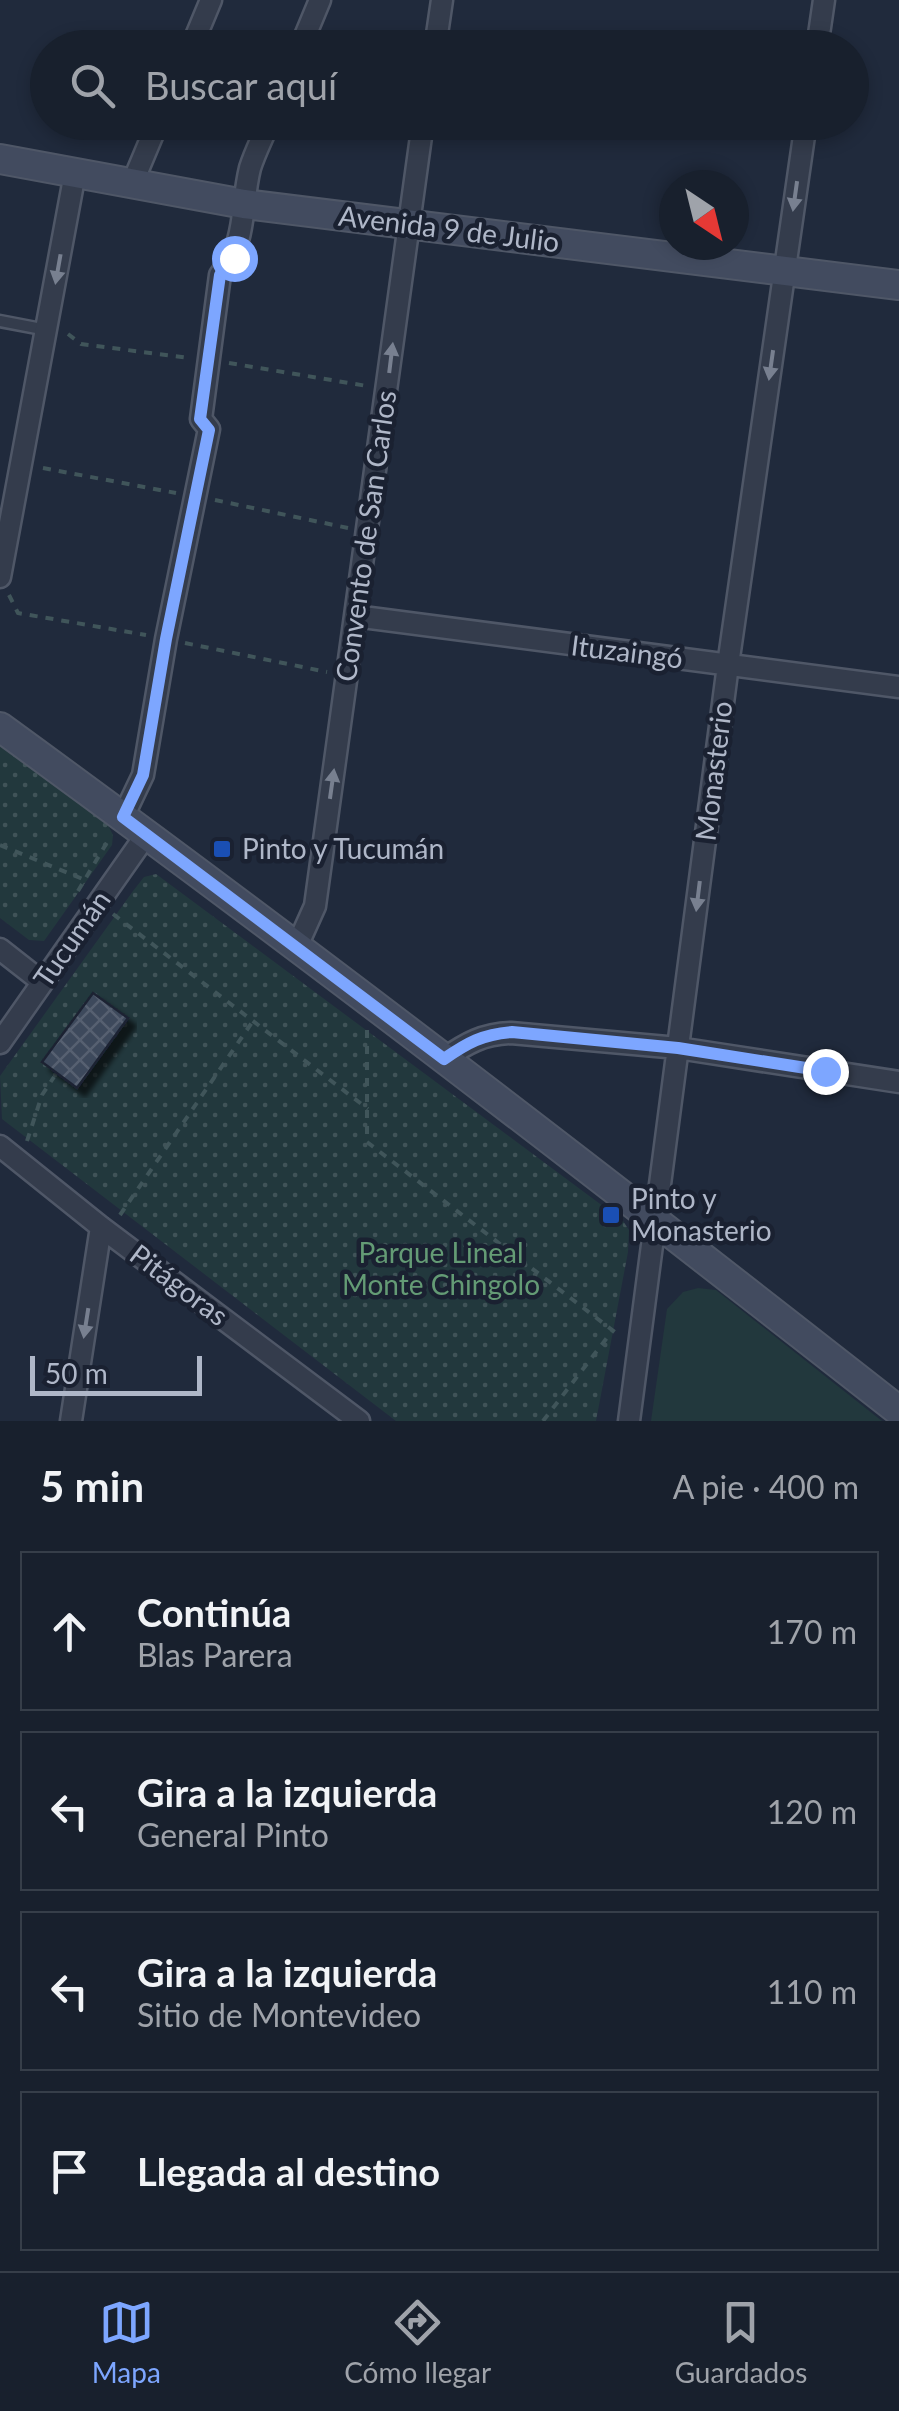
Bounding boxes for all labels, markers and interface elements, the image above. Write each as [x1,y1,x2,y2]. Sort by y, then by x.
search box [30,30,869,140]
icon: search [65,58,120,113]
text: Buscar aquí [145,62,337,108]
north arrow [659,170,749,260]
one-way arrow [787,180,803,212]
street label: Avenida 9 de Julio [337,198,561,258]
route start [212,236,258,282]
one-way arrow [50,254,65,285]
one-way arrow [383,342,399,373]
one-way arrow [762,350,778,382]
street label: Convento de San Carlos [328,388,402,684]
street label: Ituzaingó [569,627,685,675]
street label: Monasterio [688,699,738,843]
one-way arrow [324,767,340,799]
place label: Pinto y Tucumán [242,831,444,865]
marker: Pinto y Tucumán [211,838,233,860]
one-way arrow [690,880,706,912]
street label: Tucumán [25,883,117,994]
route end [803,1049,849,1095]
place label: Pinto y Monasterio [631,1181,772,1247]
marker: Pinto y Monasterio [600,1204,622,1226]
park label: Parque Lineal Monte Chingolo [342,1235,540,1301]
street label: Pitágoras [124,1236,235,1332]
one-way arrow [78,1308,94,1339]
scale bar [30,1351,202,1396]
text: 50 m [45,1356,108,1390]
text: 5 min [40,1461,144,1511]
text: A pie · 400 m [673,1467,859,1506]
text: Continúa [137,1589,291,1635]
icon: ahead [42,1604,97,1659]
text: 170 m [767,1612,857,1651]
text: Blas Parera [137,1635,293,1674]
text: Gira a la izquierda [137,1769,437,1815]
icon: left [42,1784,97,1839]
text: 120 m [767,1792,857,1831]
text: General Pinto [137,1815,329,1854]
text: Gira a la izquierda [137,1949,437,1995]
icon: left [42,1964,97,2019]
text: 110 m [767,1972,857,2011]
text: Sitio de Montevideo [137,1995,421,2034]
icon: arrive [42,2144,97,2199]
text: Llegada al destino [137,2148,440,2194]
tab: Mapa [92,2295,161,2389]
tab: Cómo llegar [344,2295,491,2389]
tab: Guardados [675,2295,807,2389]

